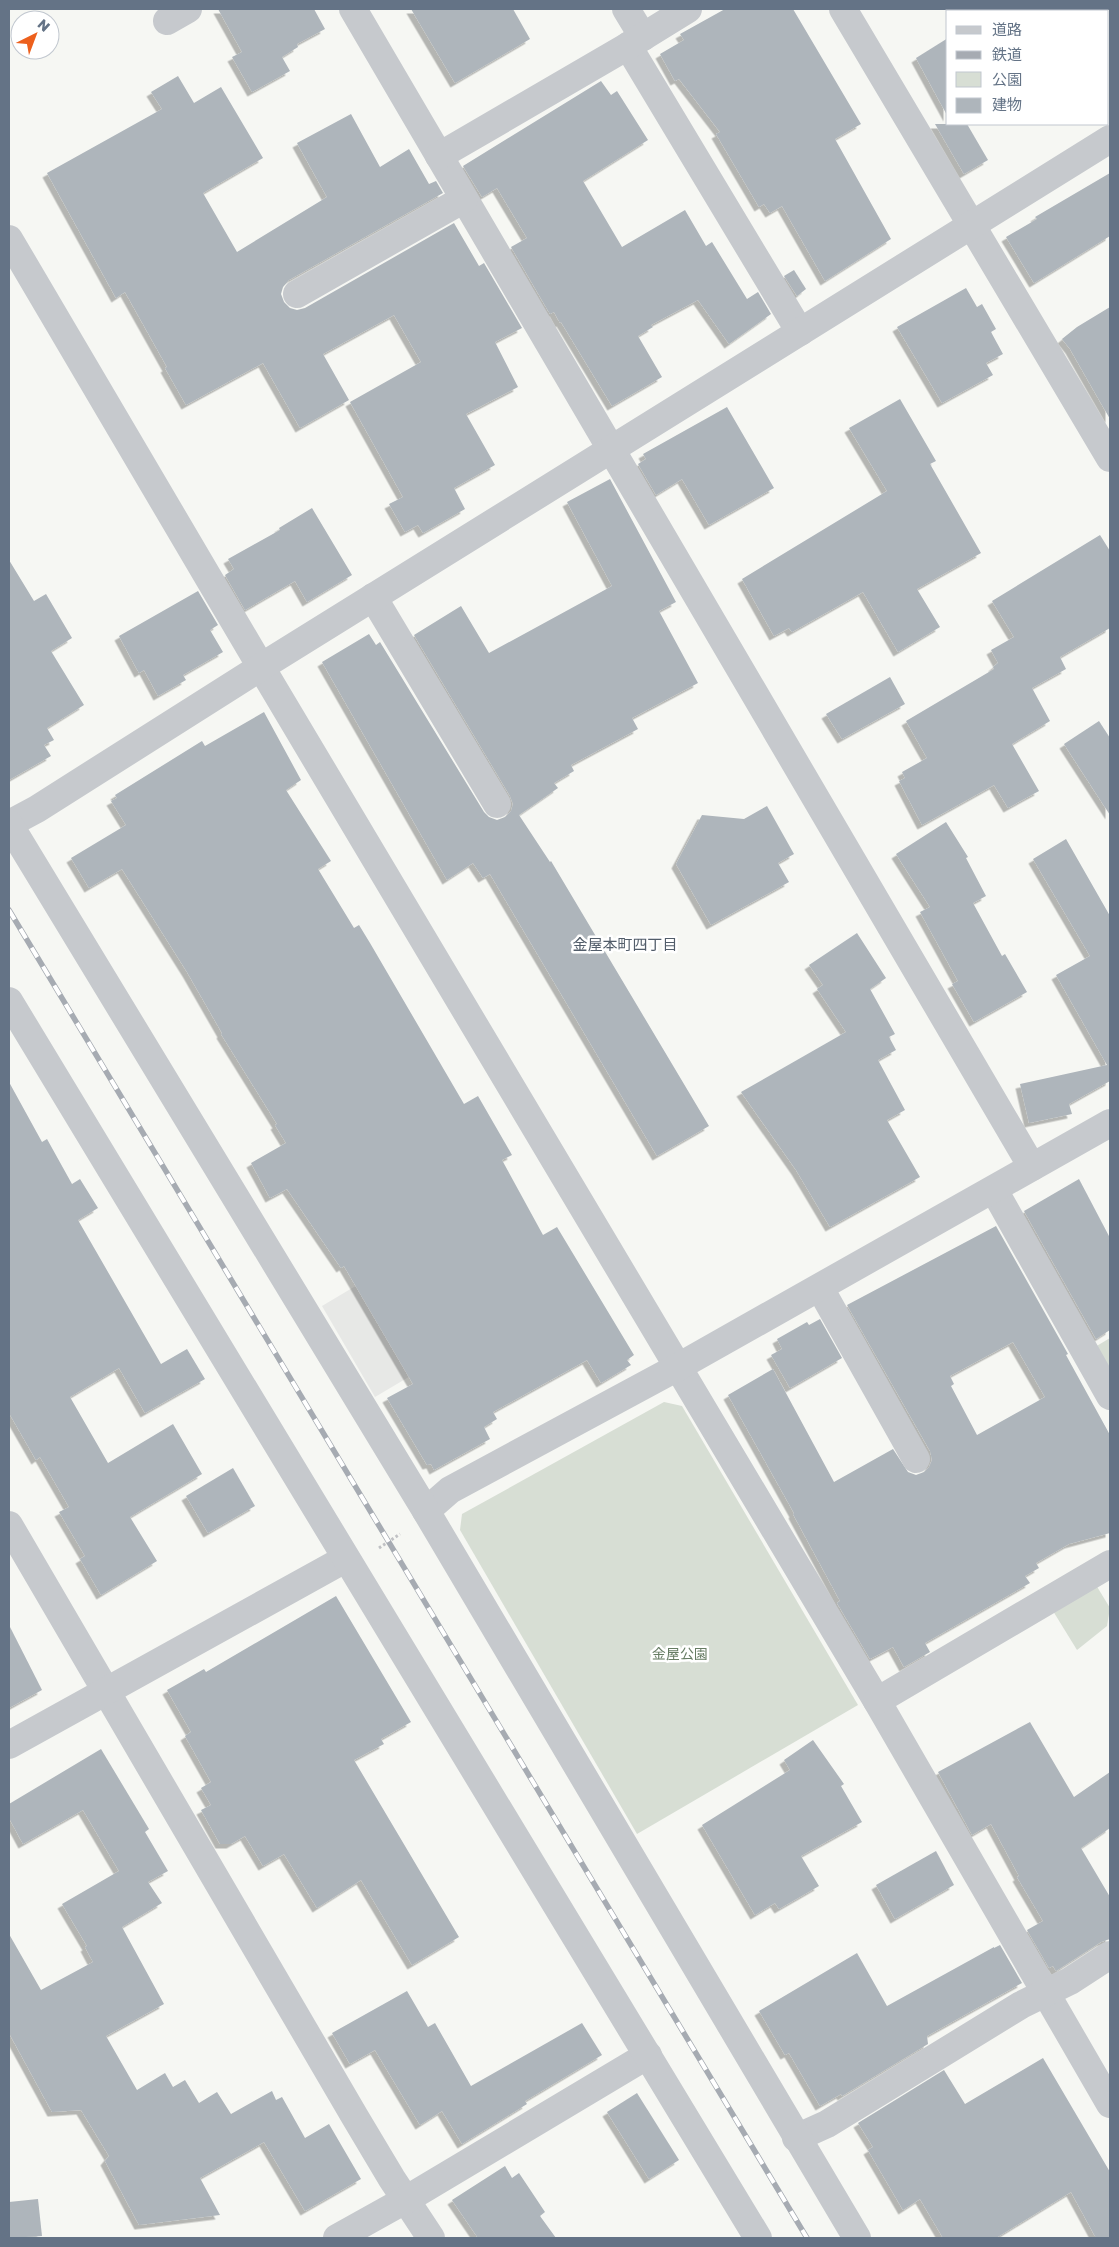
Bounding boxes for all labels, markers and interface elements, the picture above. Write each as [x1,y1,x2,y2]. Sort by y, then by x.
north arrow [10,10,60,60]
legend [946,10,1109,125]
text: N [34,15,54,35]
text: 道路 [992,20,1022,38]
text: 鉄道 [992,45,1022,63]
text: 公園 [992,70,1022,88]
text: 建物 [992,95,1022,113]
district label: 金屋本町四丁目 [572,935,678,953]
park label: 金屋公園 [652,1645,708,1662]

